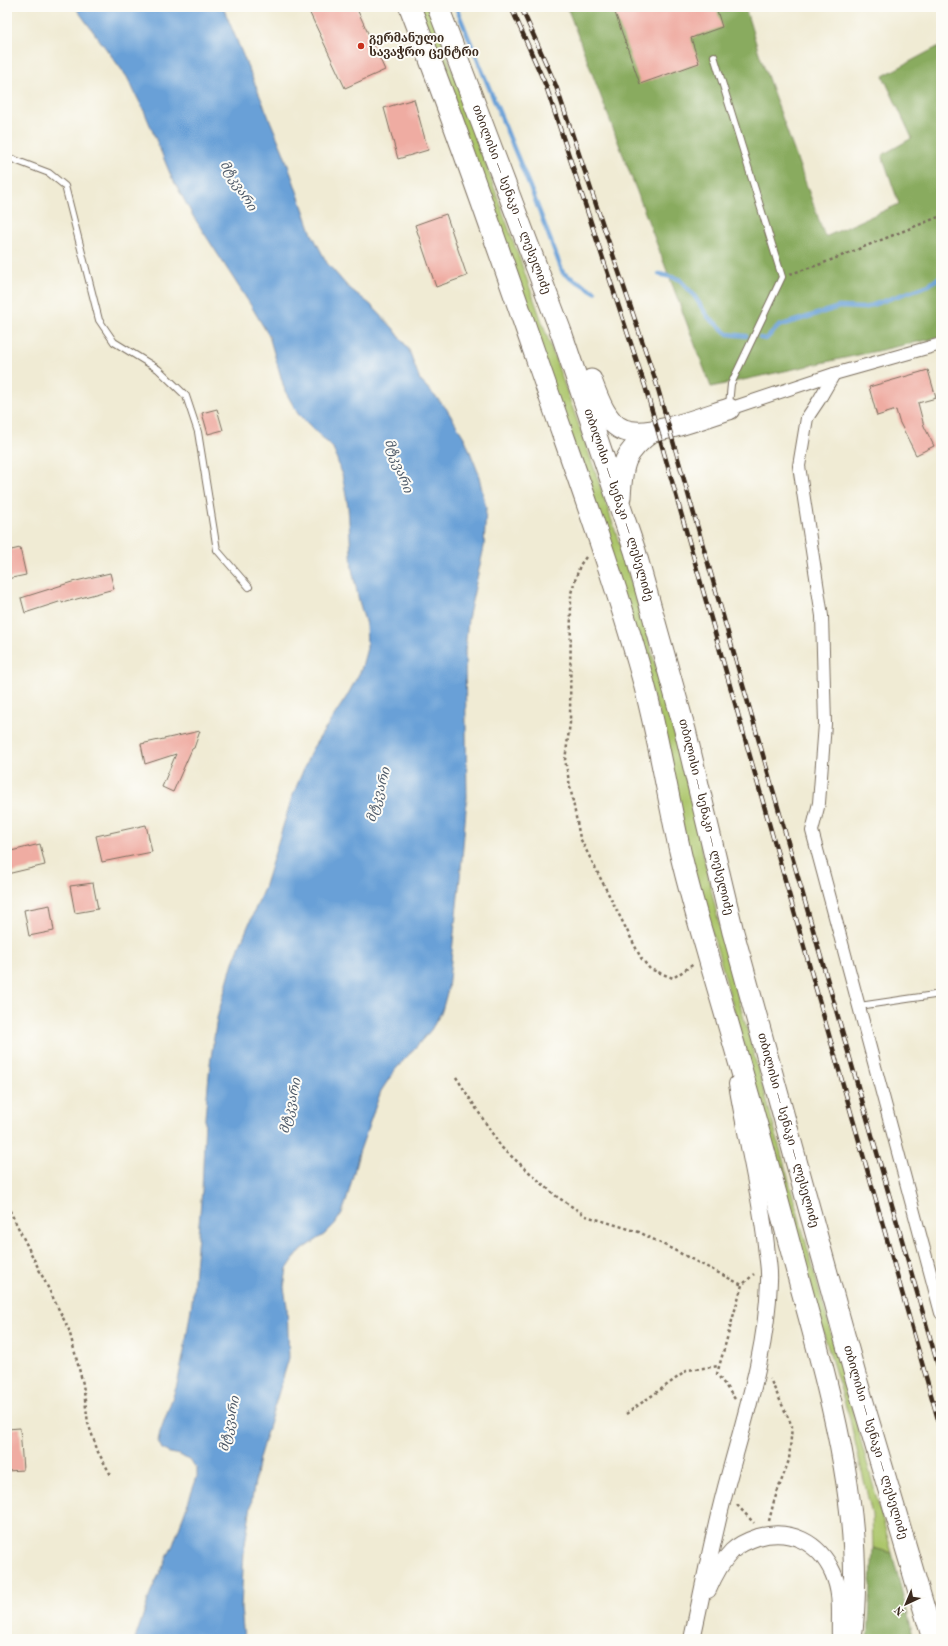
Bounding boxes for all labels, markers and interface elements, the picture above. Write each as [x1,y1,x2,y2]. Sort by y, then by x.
place label: გერმანული სავაჭრო ცენტრი [369,31,479,59]
marker: გერმანული სავაჭრო ცენტრი [356,41,366,51]
street label: თბილისი — სენაკი — ლესელიძე [470,103,552,296]
water label: მტკვარი [217,158,260,214]
street label: თბილისი — სენაკი — ლესელიძე [581,407,655,603]
water label: მტკვარი [381,437,415,496]
street label: თბილისი — სენაკი — ლესელიძე [676,717,735,917]
water label: მტკვარი [364,765,394,824]
street label: თბილისი — სენაკი — ლესელიძე [755,1032,820,1229]
water label: მტკვარი [277,1076,305,1135]
street label: თბილისი — სენაკი — ლესელიძე [841,1344,909,1541]
water label: მტკვარი [217,1394,243,1453]
north arrow [886,1584,926,1624]
text: N [893,1603,907,1617]

